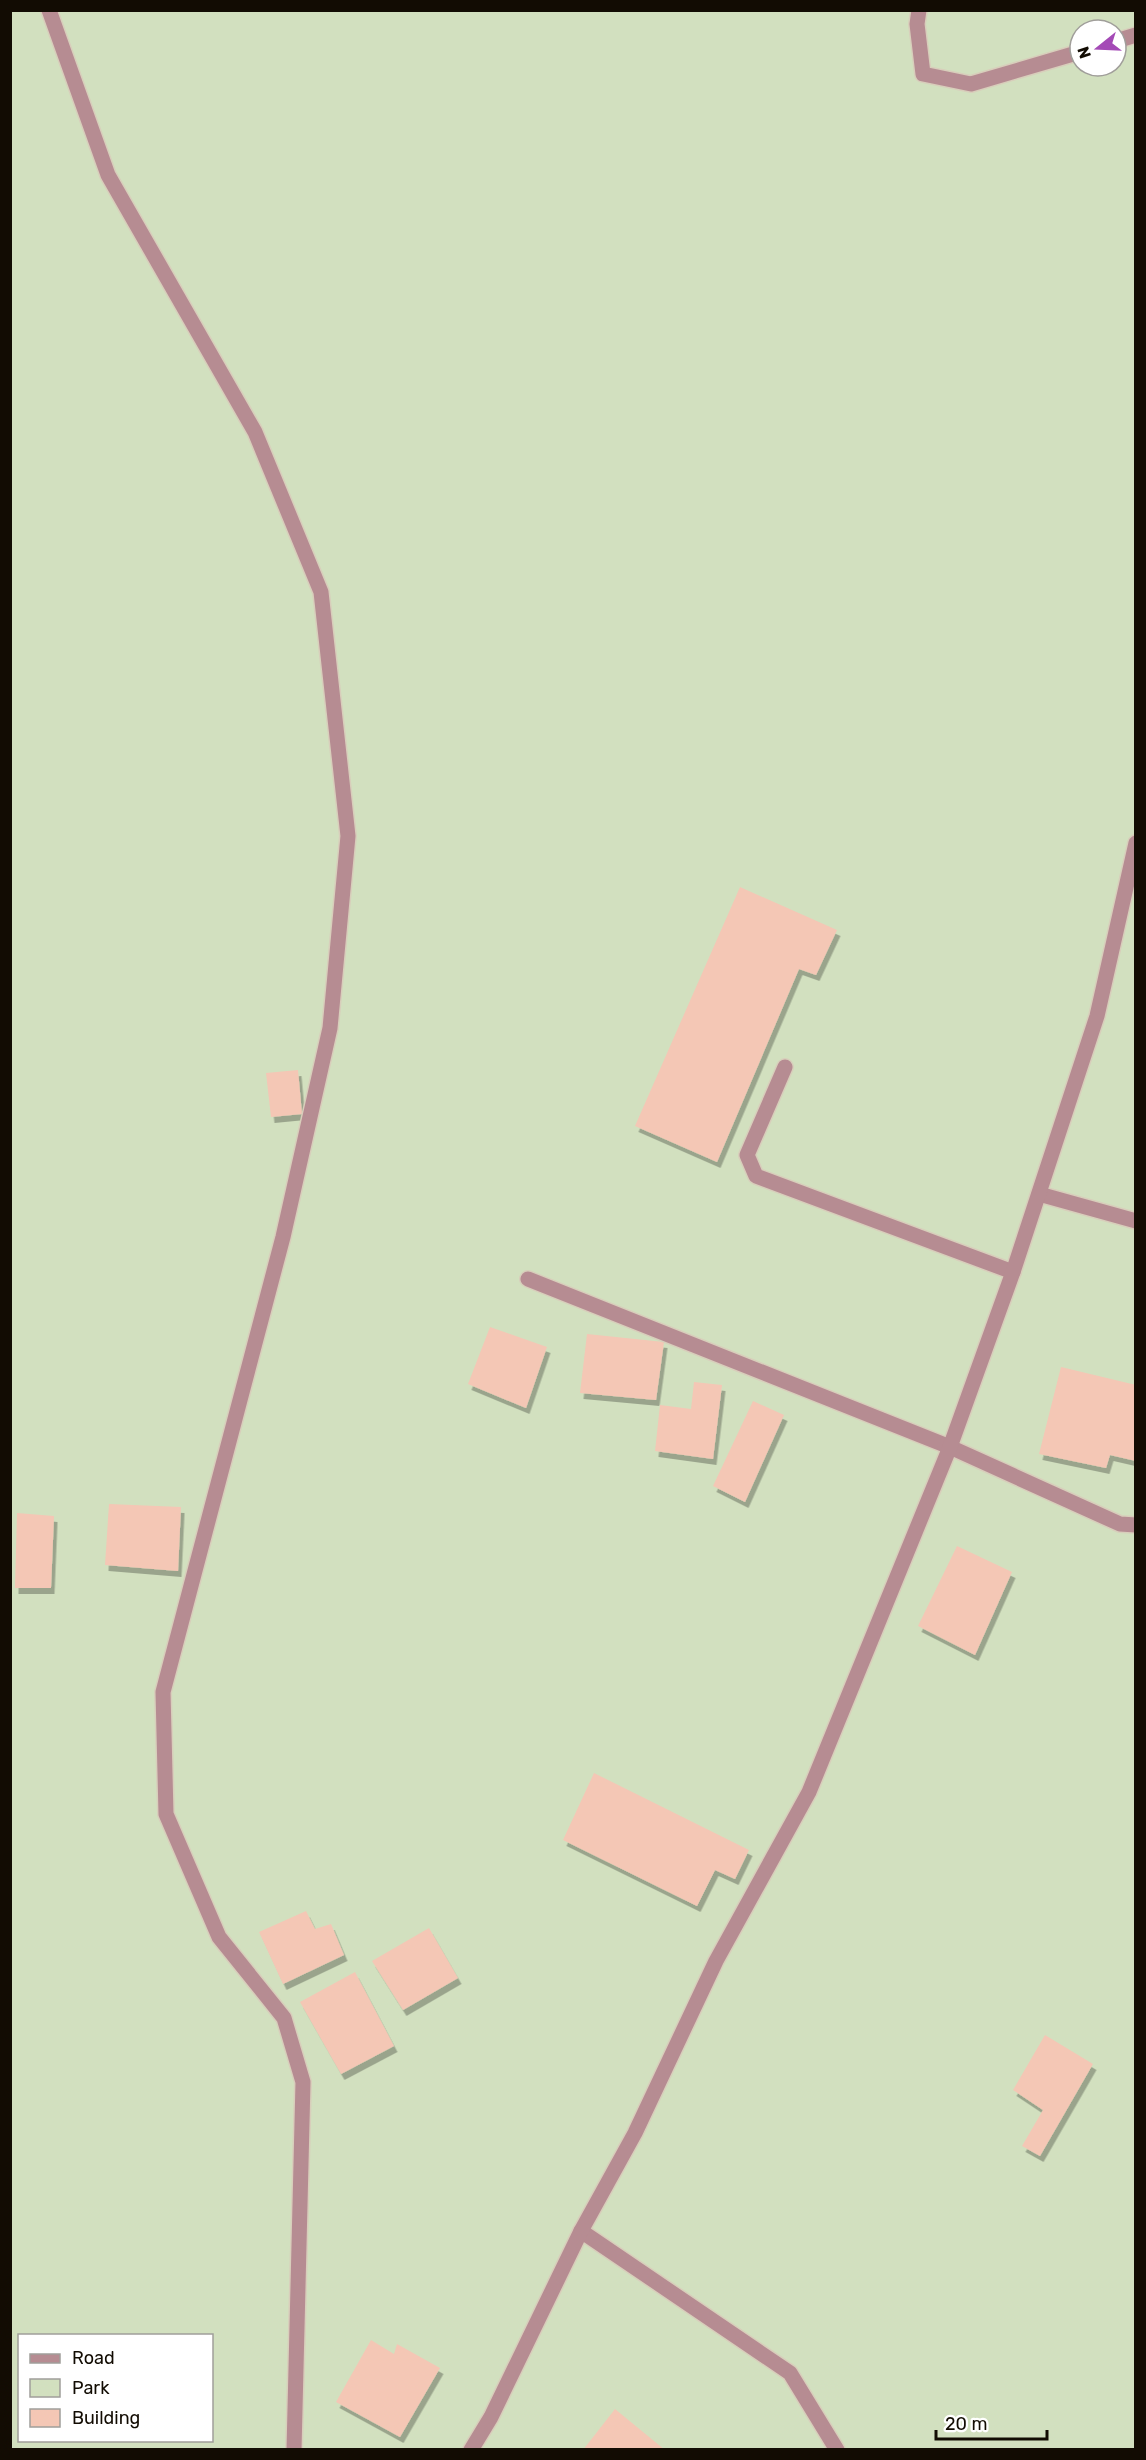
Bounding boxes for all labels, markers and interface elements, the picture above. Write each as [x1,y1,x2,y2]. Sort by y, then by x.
north arrow [1068,18,1128,78]
text: N [1073,44,1095,61]
legend [18,2334,213,2442]
text: Road [72,2347,115,2369]
text: Park [72,2377,110,2399]
scale bar [936,2403,1047,2441]
text: Building [72,2407,140,2429]
text: 20 m [945,2413,987,2435]

